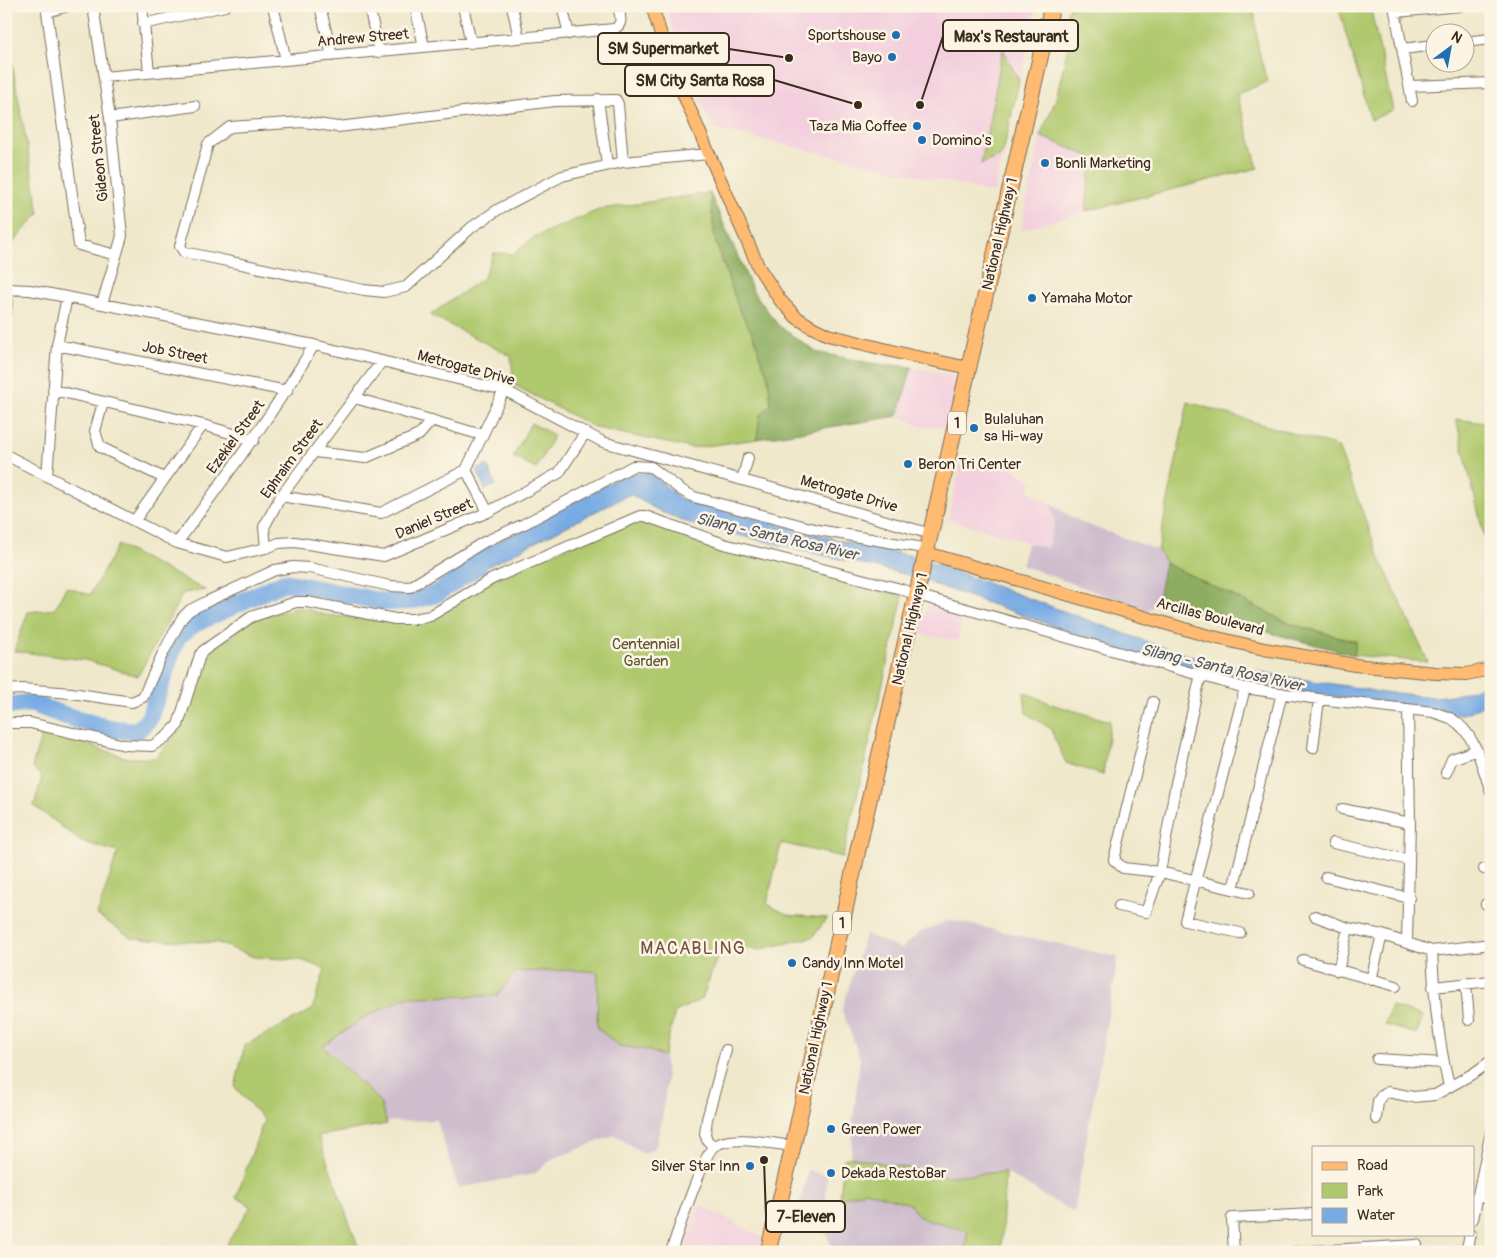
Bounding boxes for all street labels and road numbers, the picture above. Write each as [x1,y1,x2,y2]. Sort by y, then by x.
street label: Andrew Street [316,24,411,51]
street label: Gideon Street [85,112,113,203]
street label: National Highway 1 [978,176,1022,292]
street label: Job Street [141,337,210,369]
street label: Metrogate Drive [415,346,517,390]
street label: Ezekiel Street [203,396,270,478]
road number: 1 [948,412,966,434]
street label: Ephraim Street [257,415,328,503]
street label: Metrogate Drive [798,471,900,517]
street label: Daniel Street [393,494,476,544]
street label: National Highway 1 [888,571,932,687]
street label: Arcillas Boulevard [1154,594,1266,640]
road number: 1 [833,911,851,934]
street label: National Highway 1 [795,980,837,1096]

